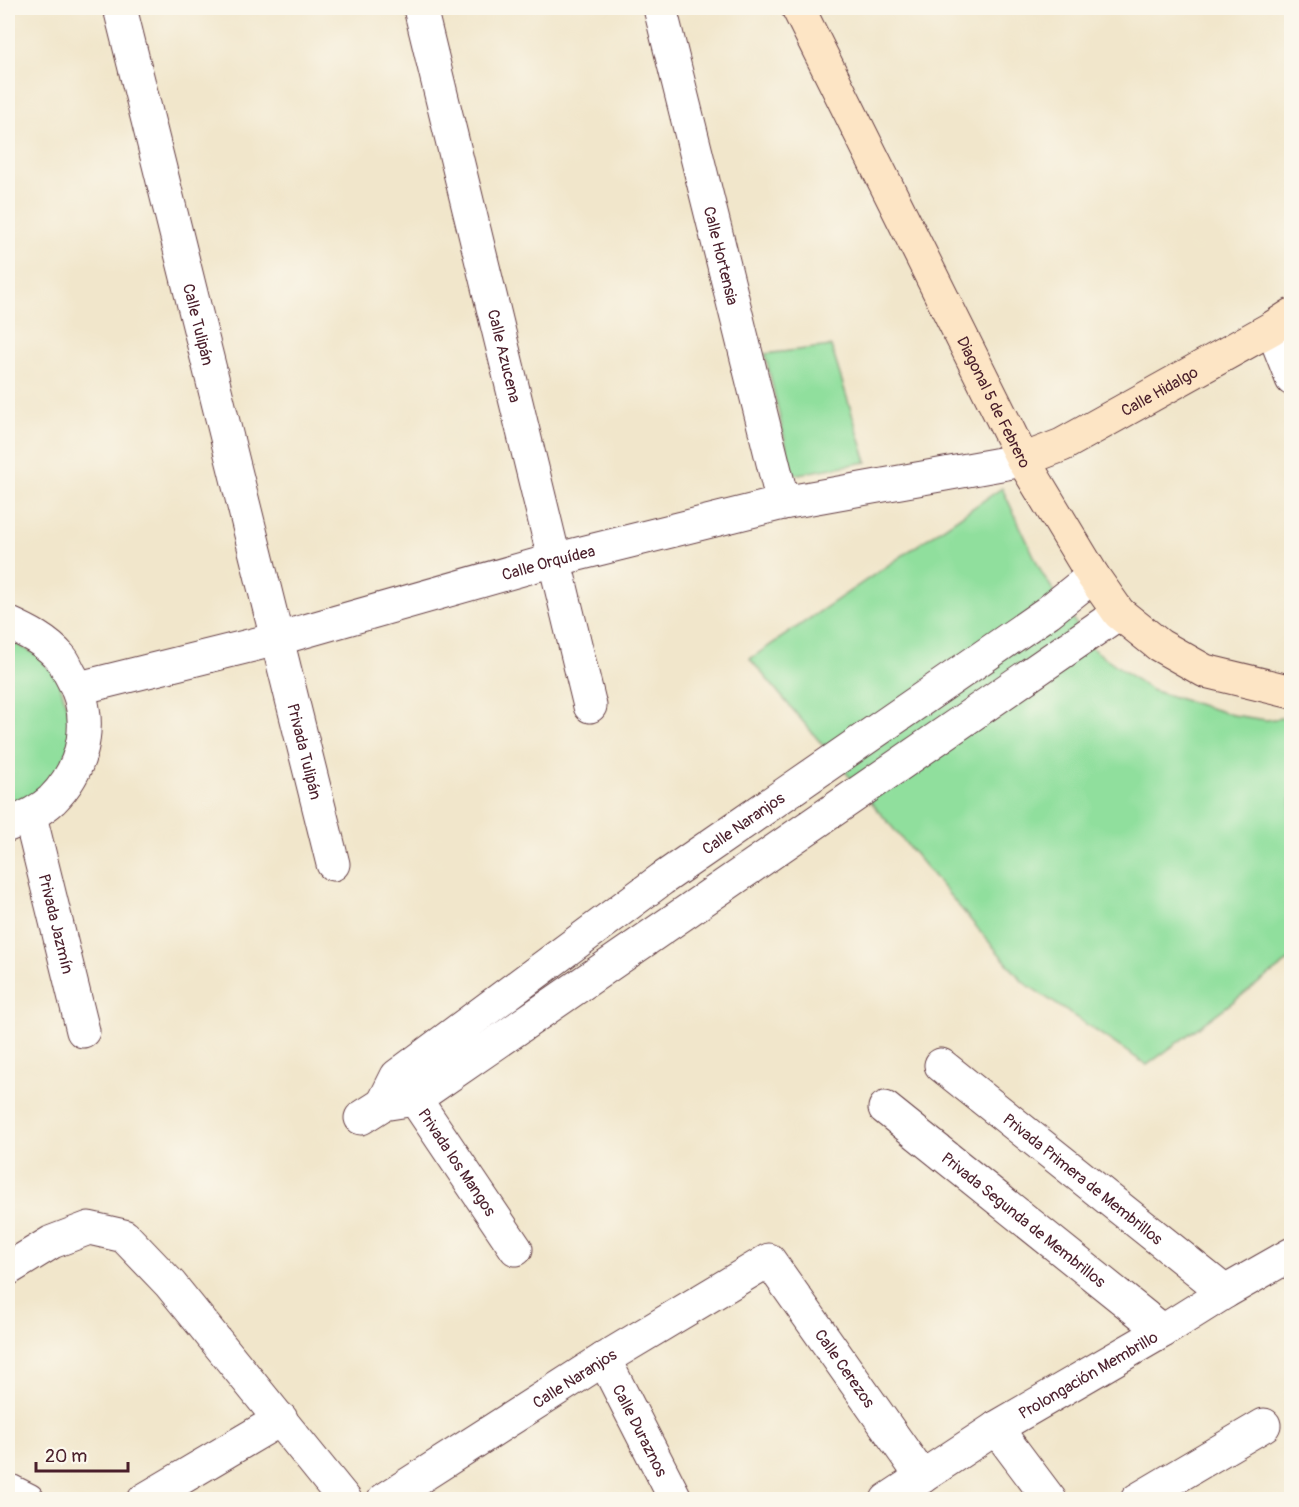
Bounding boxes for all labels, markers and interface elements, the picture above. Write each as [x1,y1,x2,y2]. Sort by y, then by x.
street label: Calle Hortensia [699,204,742,307]
street label: Calle Tulipán [178,282,218,368]
street label: Calle Azucena [483,307,525,405]
street label: Diagonal 5 de Febrero [952,333,1035,472]
street label: Calle Hidalgo [1118,362,1202,421]
street label: Calle Orquídea [500,541,597,585]
street label: Privada Tulipán [282,701,326,802]
street label: Calle Naranjos [698,788,789,859]
street label: Privada Jazmín [34,872,78,976]
street label: Privada los Mangos [413,1105,500,1220]
street label: Privada Primera de Membrillos [999,1109,1167,1249]
street label: Privada Segunda de Membrillos [937,1148,1109,1292]
street label: Calle Cerezos [810,1326,879,1412]
street label: Prolongación Membrillo [1015,1327,1162,1424]
street label: Calle Naranjos [529,1345,620,1413]
street label: Calle Duraznos [608,1381,671,1480]
scale bar [36,1435,128,1473]
text: 20 m [45,1445,87,1468]

